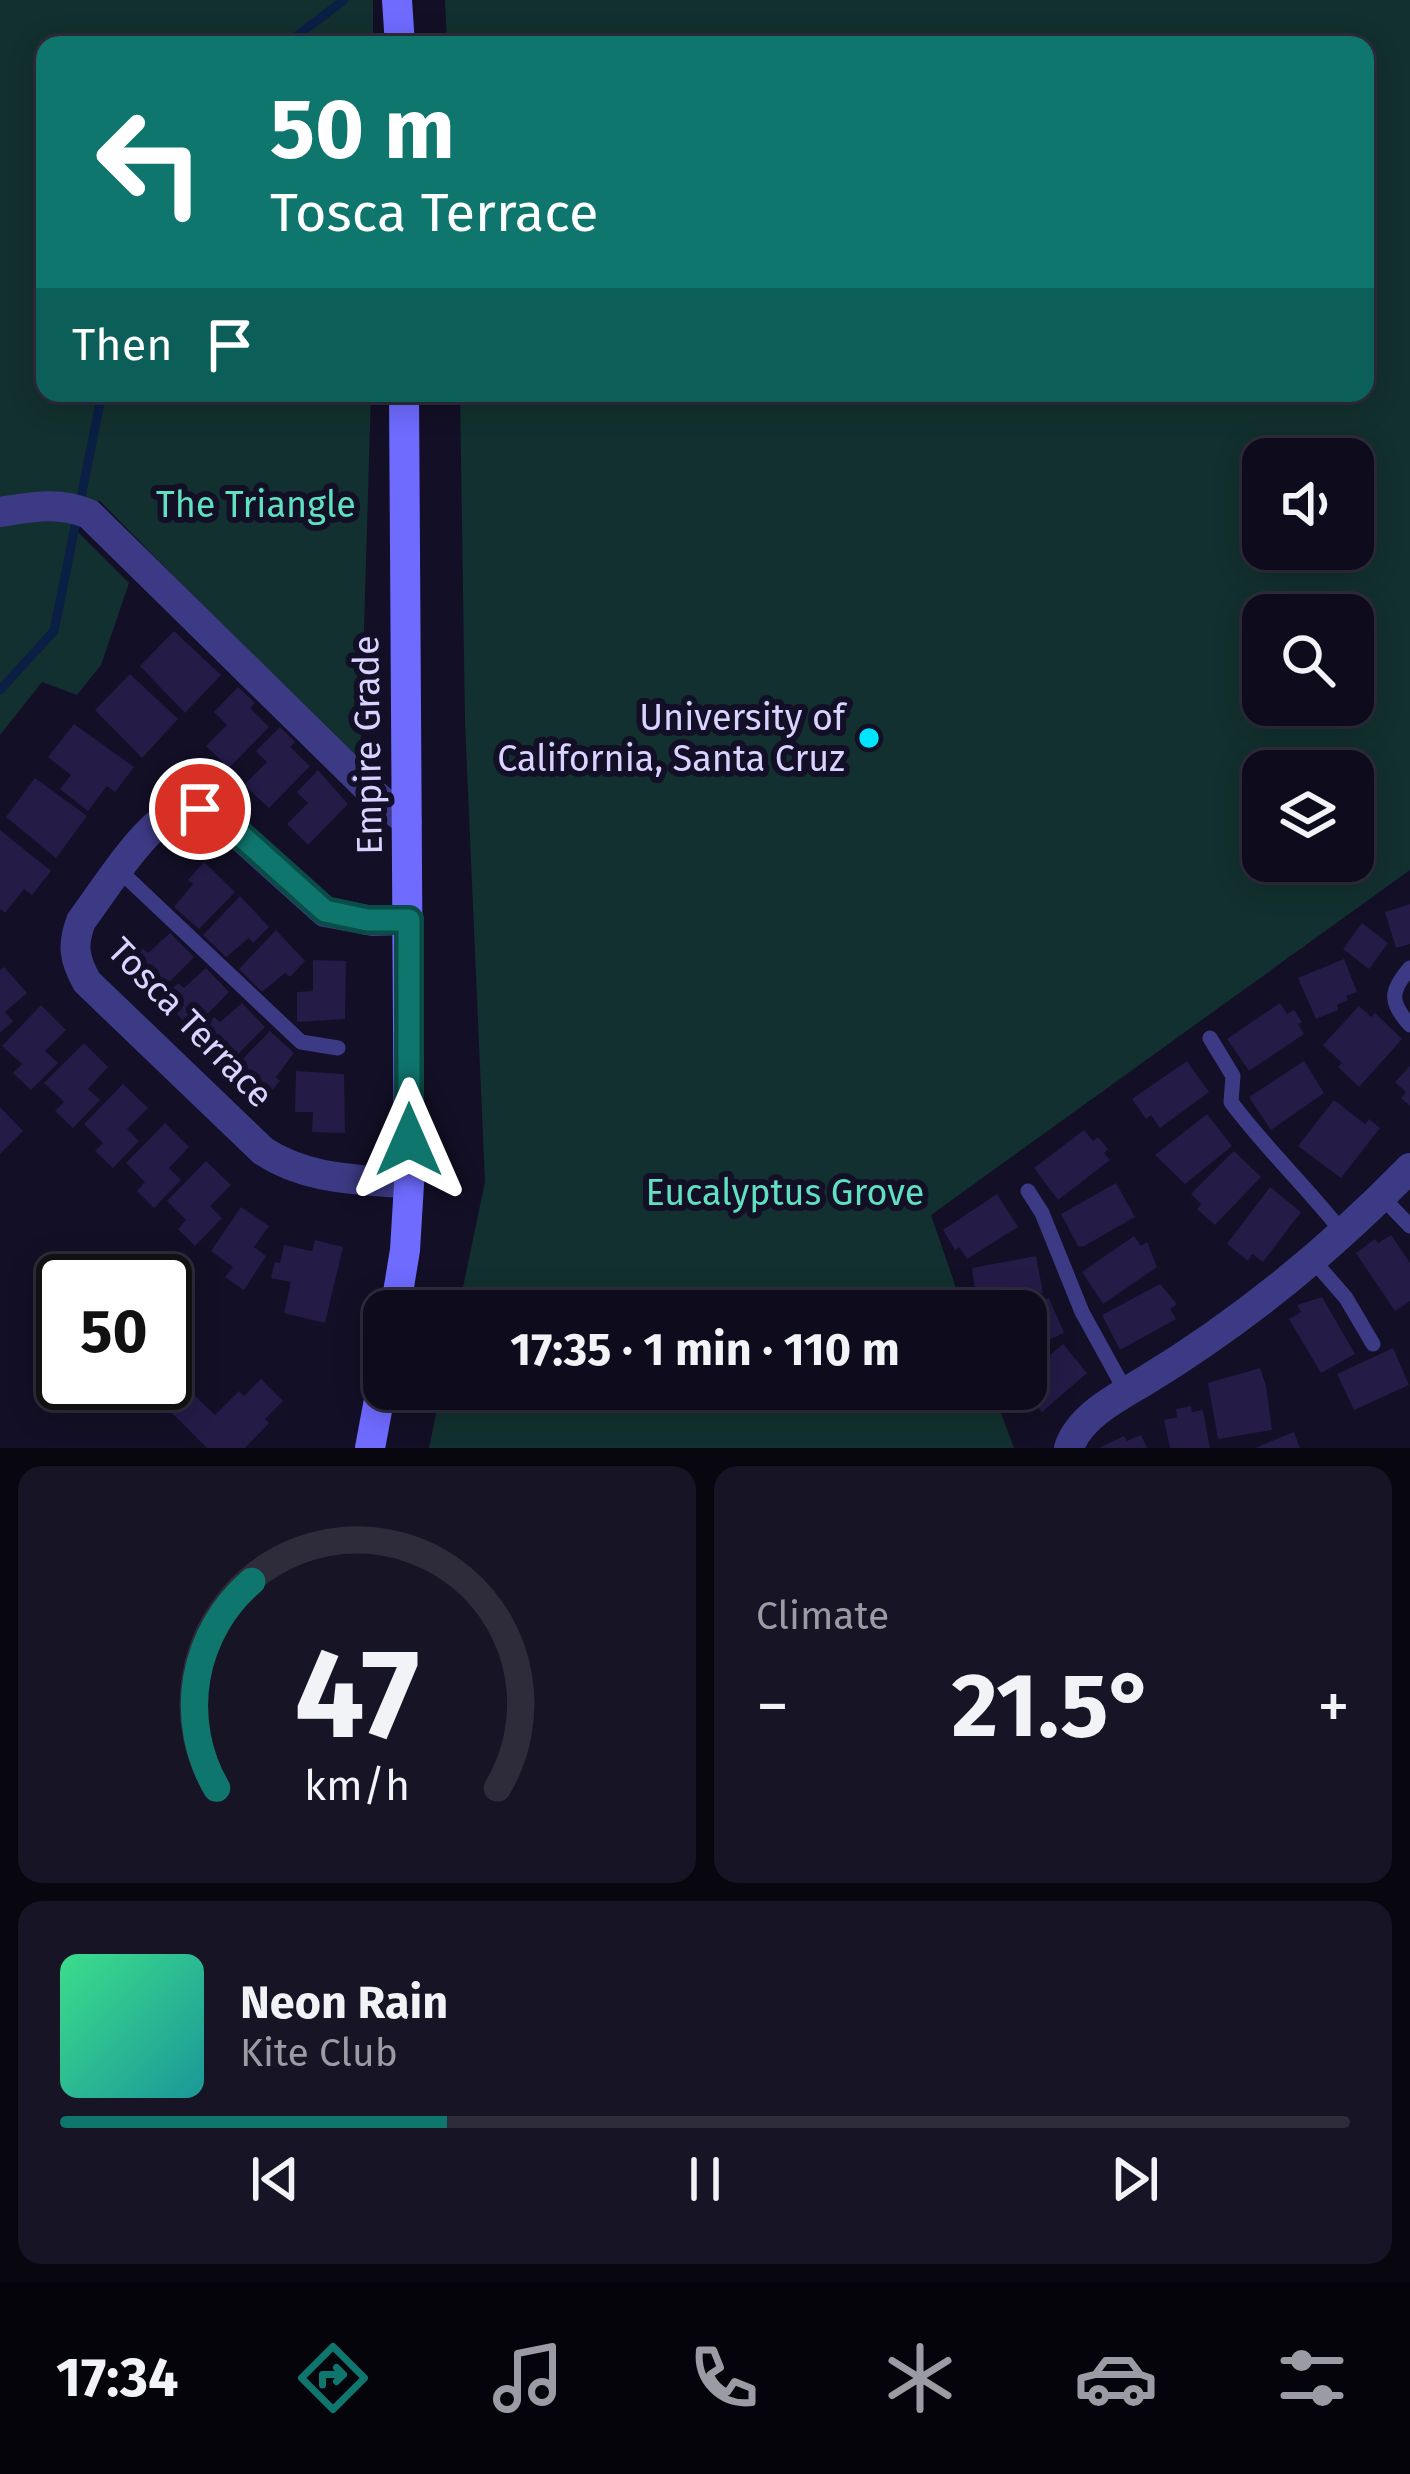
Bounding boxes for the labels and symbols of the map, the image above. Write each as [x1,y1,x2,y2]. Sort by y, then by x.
park label: The Triangle [156,483,356,527]
street label: Empire Grade [344,635,392,855]
place label: University of California, Santa Cruz [497,696,848,781]
marker: University of California, Santa Cruz [856,725,882,751]
pin [149,758,251,860]
street label: Tosca Terrace [98,929,282,1117]
position arrow [346,1077,472,1203]
park label: Eucalyptus Grove [646,1171,924,1215]
speed limit sign: 50 [36,1254,192,1410]

